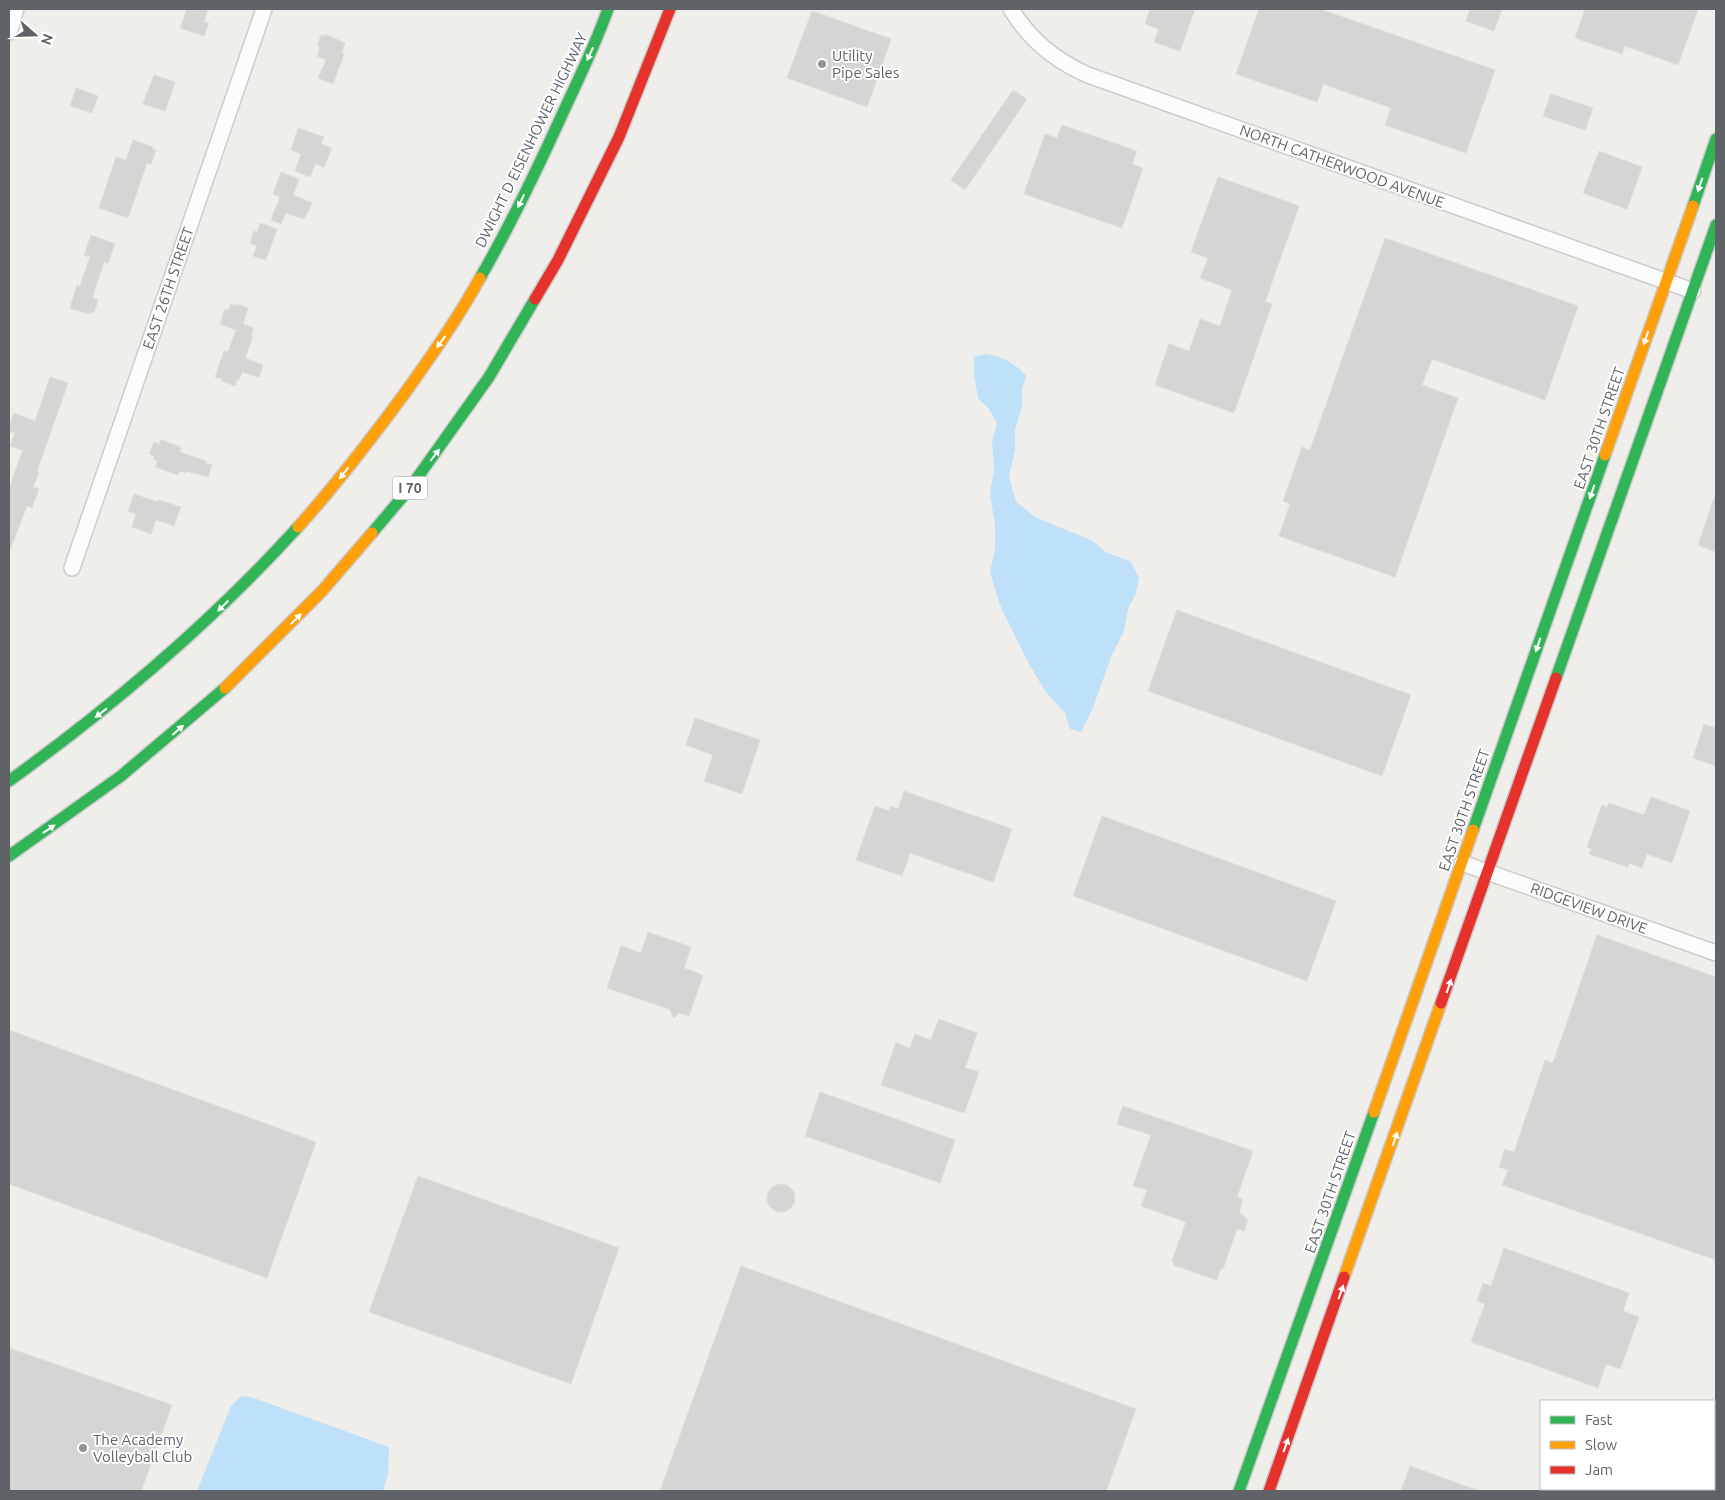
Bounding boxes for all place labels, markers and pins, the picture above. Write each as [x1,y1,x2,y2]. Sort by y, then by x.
place label: Utility Pipe Sales [832,47,899,81]
marker: Utility Pipe Sales [816,58,828,70]
place label: The Academy Volleyball Club [93,1431,192,1465]
marker: The Academy Volleyball Club [77,1442,89,1454]

